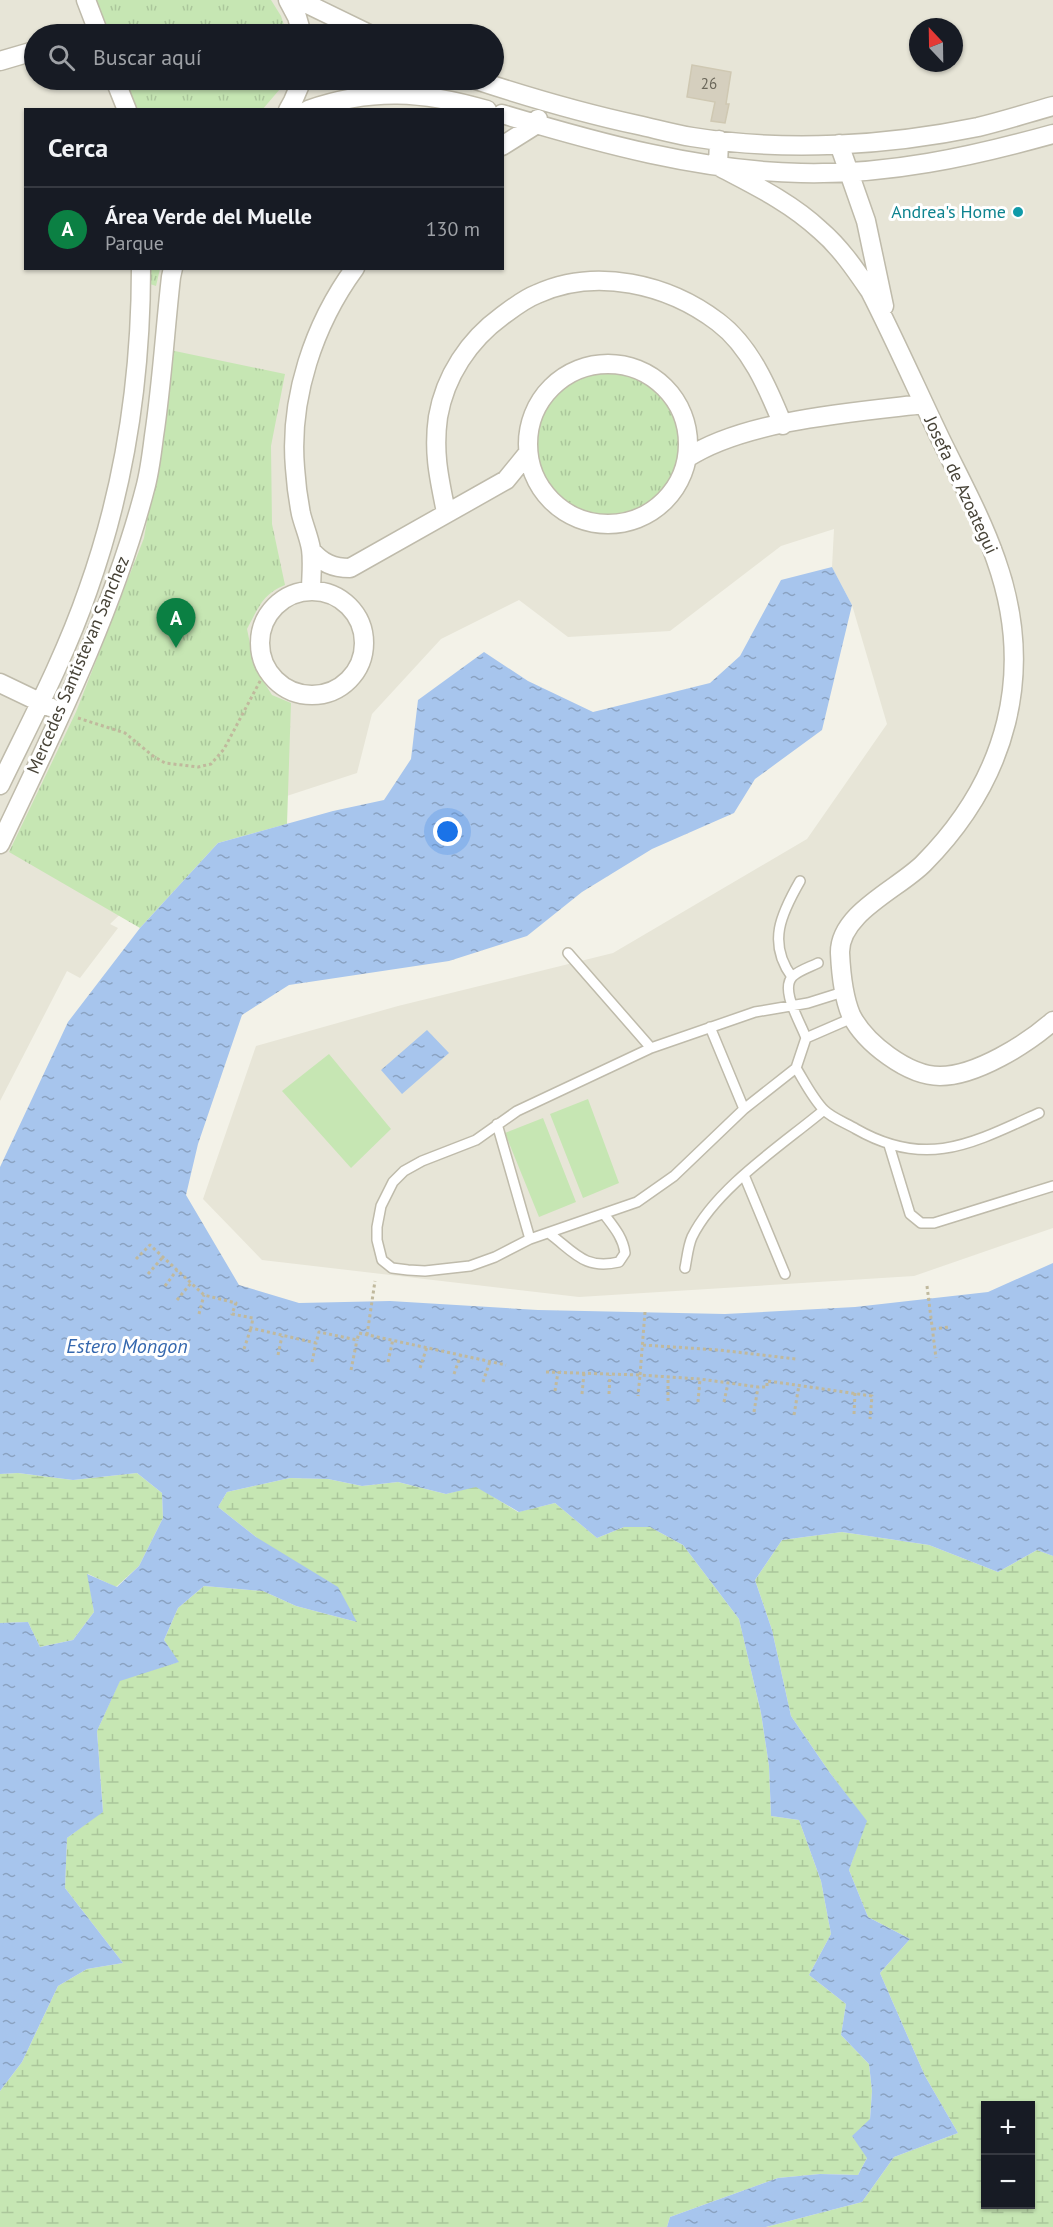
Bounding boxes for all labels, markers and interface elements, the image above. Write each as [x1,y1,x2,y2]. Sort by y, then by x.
north arrow [909,18,963,72]
search box [24,24,504,90]
icon: search [45,41,78,74]
text: Buscar aquí [93,43,202,71]
house number: 26 [701,74,717,93]
text: Cerca [48,131,108,164]
place label: Andrea's Home [891,200,1006,223]
text: Área Verde del Muelle [105,202,312,230]
marker: Andrea's Home [1011,205,1025,219]
text: A [61,216,74,242]
text: 130 m [426,216,480,242]
text: Parque [105,230,164,256]
street label: Josefa de Azoategui [919,411,1003,557]
street label: Mercedes Santistevan Sanchez [21,552,134,777]
pin: A [156,598,195,648]
your location [433,817,462,846]
water label: Estero Mongon [66,1333,188,1359]
map controls [981,2101,1035,2209]
button: + [981,2101,1035,2155]
button: − [981,2155,1035,2209]

